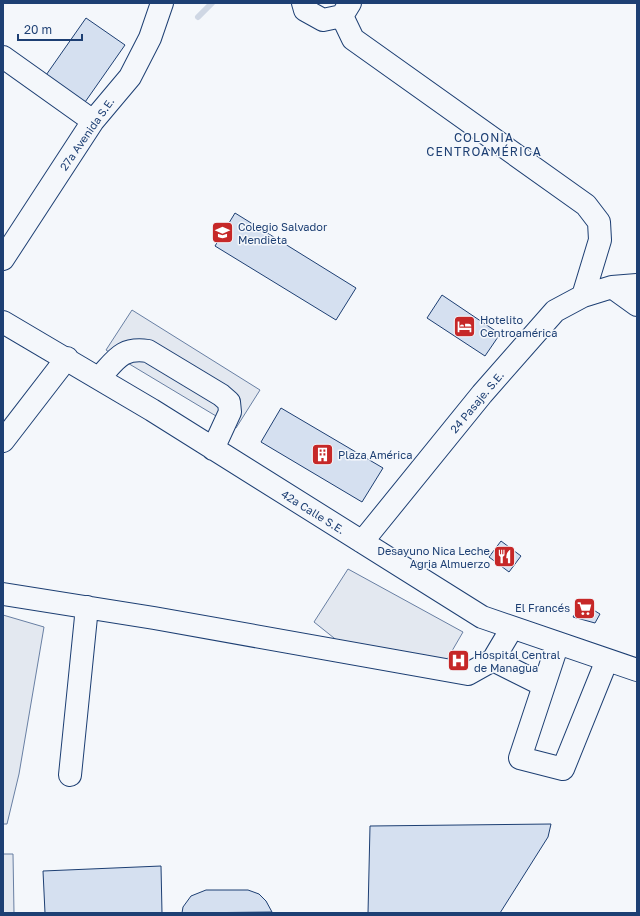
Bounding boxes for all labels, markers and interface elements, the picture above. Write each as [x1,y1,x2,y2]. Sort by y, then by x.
scale bar [18,16,82,42]
text: 20 m [24,22,52,37]
street label: 27a Avenida S.E. [57,95,117,173]
district label: COLONIA CENTROAMÉRICA [426,130,542,159]
school or university icon: Colegio Salvador Mendieta [210,220,236,246]
place label: Colegio Salvador Mendieta [238,220,328,246]
hotel icon: Hotelito Centroamérica [451,313,477,339]
place label: Hotelito Centroamérica [480,313,557,339]
street label: 24 Pasaje. S.E. [447,368,506,435]
building icon: Plaza América [309,442,335,468]
place label: Plaza América [338,448,412,461]
street label: 42a Calle S.E. [279,487,347,536]
place label: Desayuno Nica Leche Agria Almuerzo [377,544,490,570]
restaurant icon: Desayuno Nica Leche Agria Almuerzo [492,544,518,570]
supermarket icon: El Francés [572,595,598,621]
place label: El Francés [515,601,570,614]
hospital icon: Hospital Central de Managua [446,648,472,674]
place label: Hospital Central de Managua [474,648,561,674]

